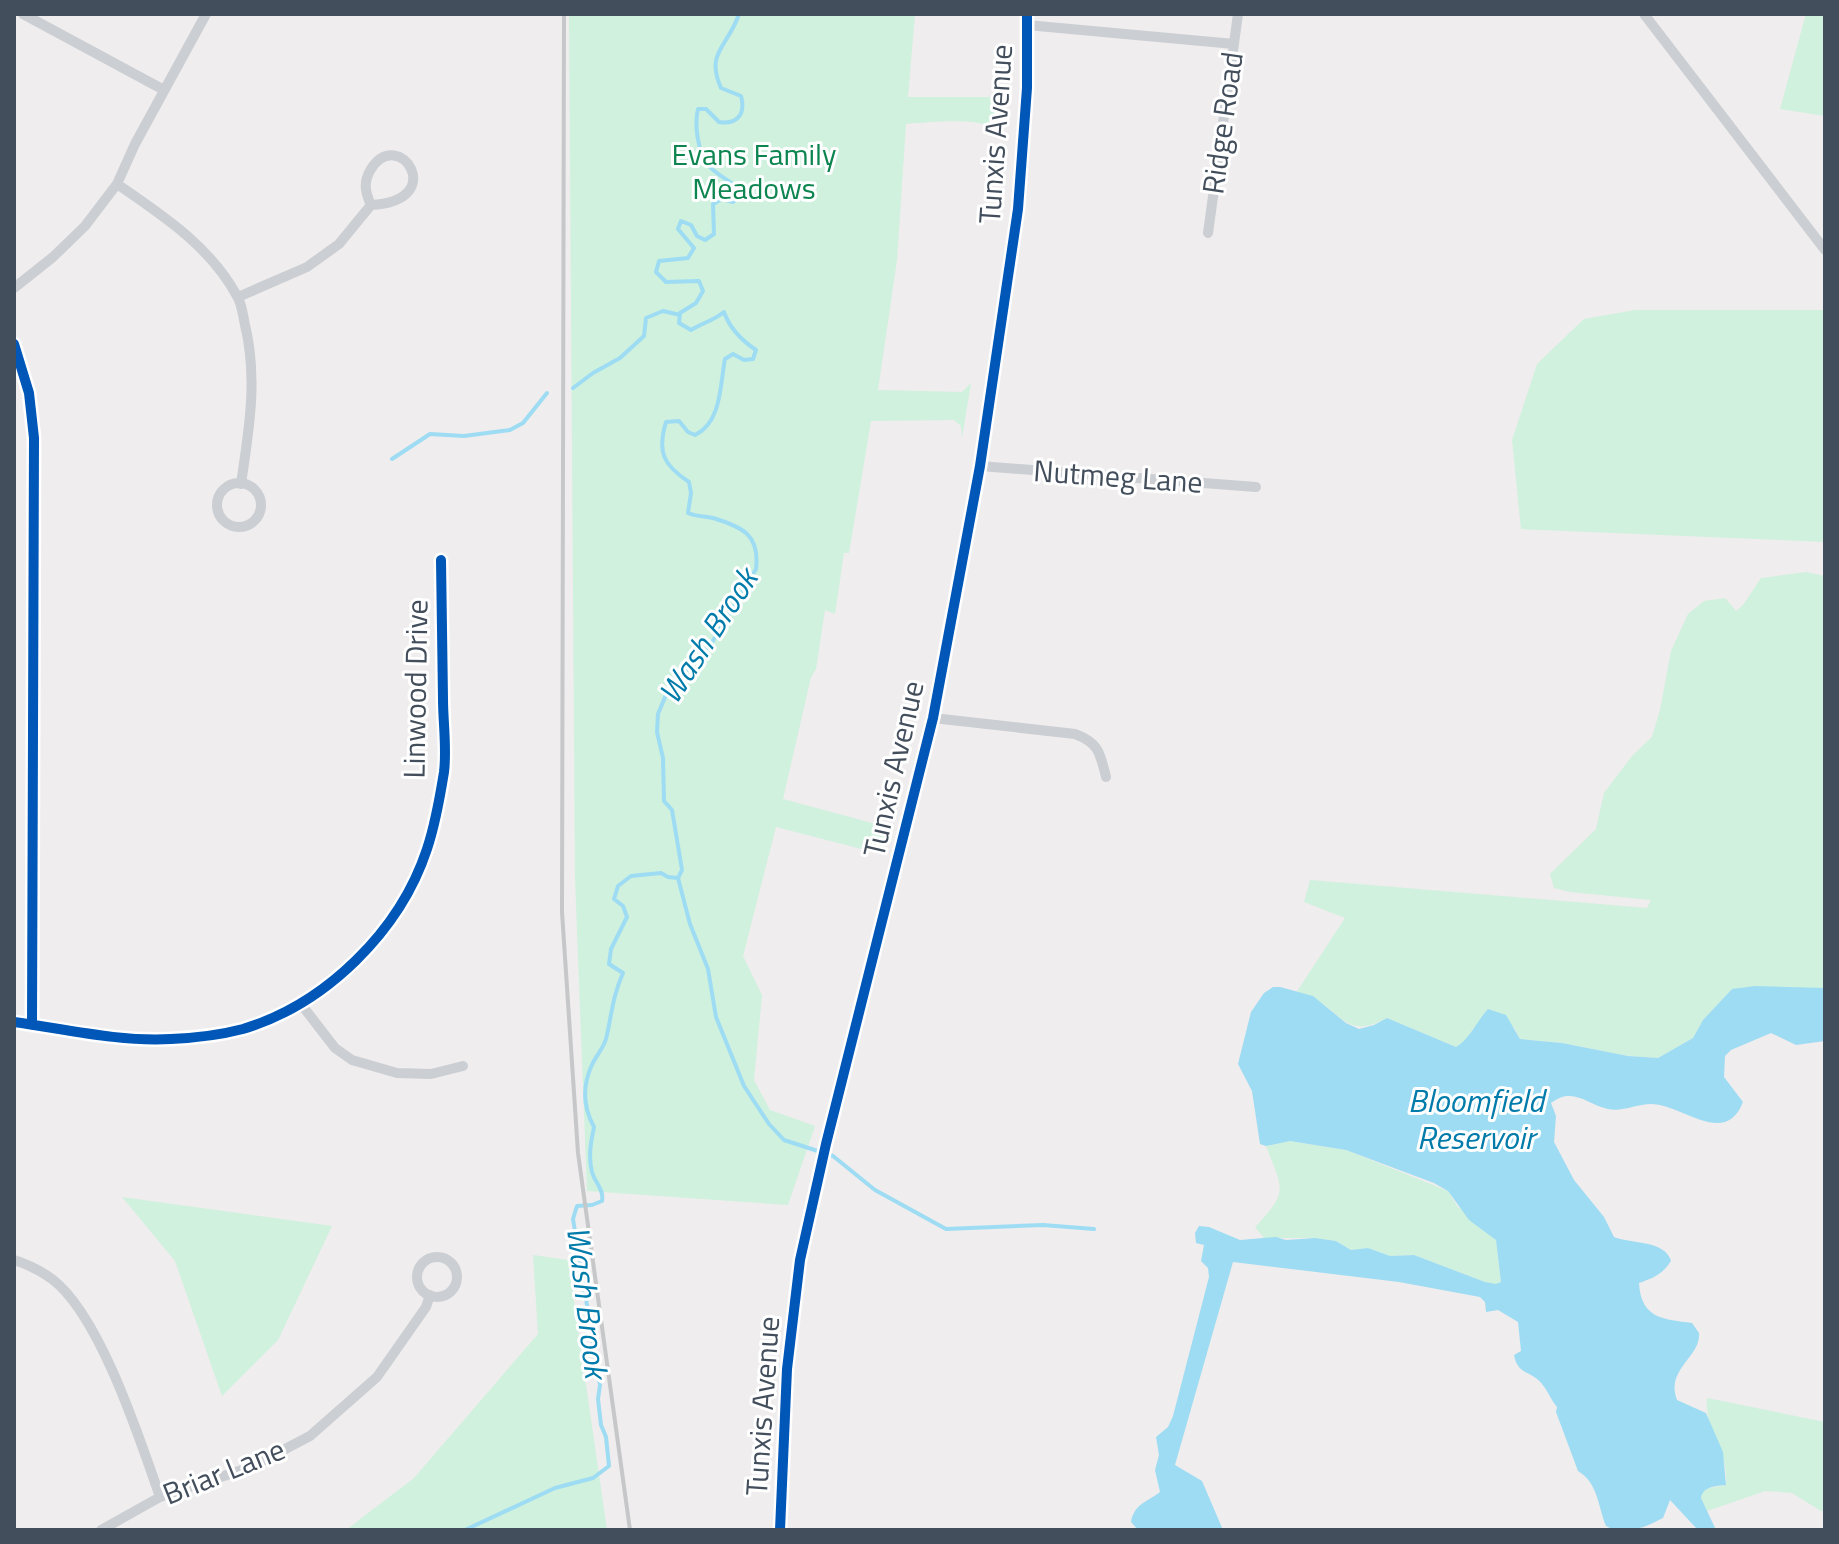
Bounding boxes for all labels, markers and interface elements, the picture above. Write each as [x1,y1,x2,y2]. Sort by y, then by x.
street label: Tunxis Avenue [966,43,1024,225]
street label: Ridge Road [1189,49,1255,197]
park label: Evans Family Meadows [671,131,837,211]
street label: Nutmeg Lane [1032,447,1204,505]
water label: Wash Brook [645,555,771,713]
street label: Linwood Drive [390,599,440,779]
street label: Tunxis Avenue [850,676,936,862]
water label: Bloomfield Reservoir [1408,1076,1548,1161]
water label: Wash Brook [555,1223,622,1384]
street label: Tunxis Avenue [733,1315,791,1497]
street label: Briar Lane [156,1426,292,1516]

